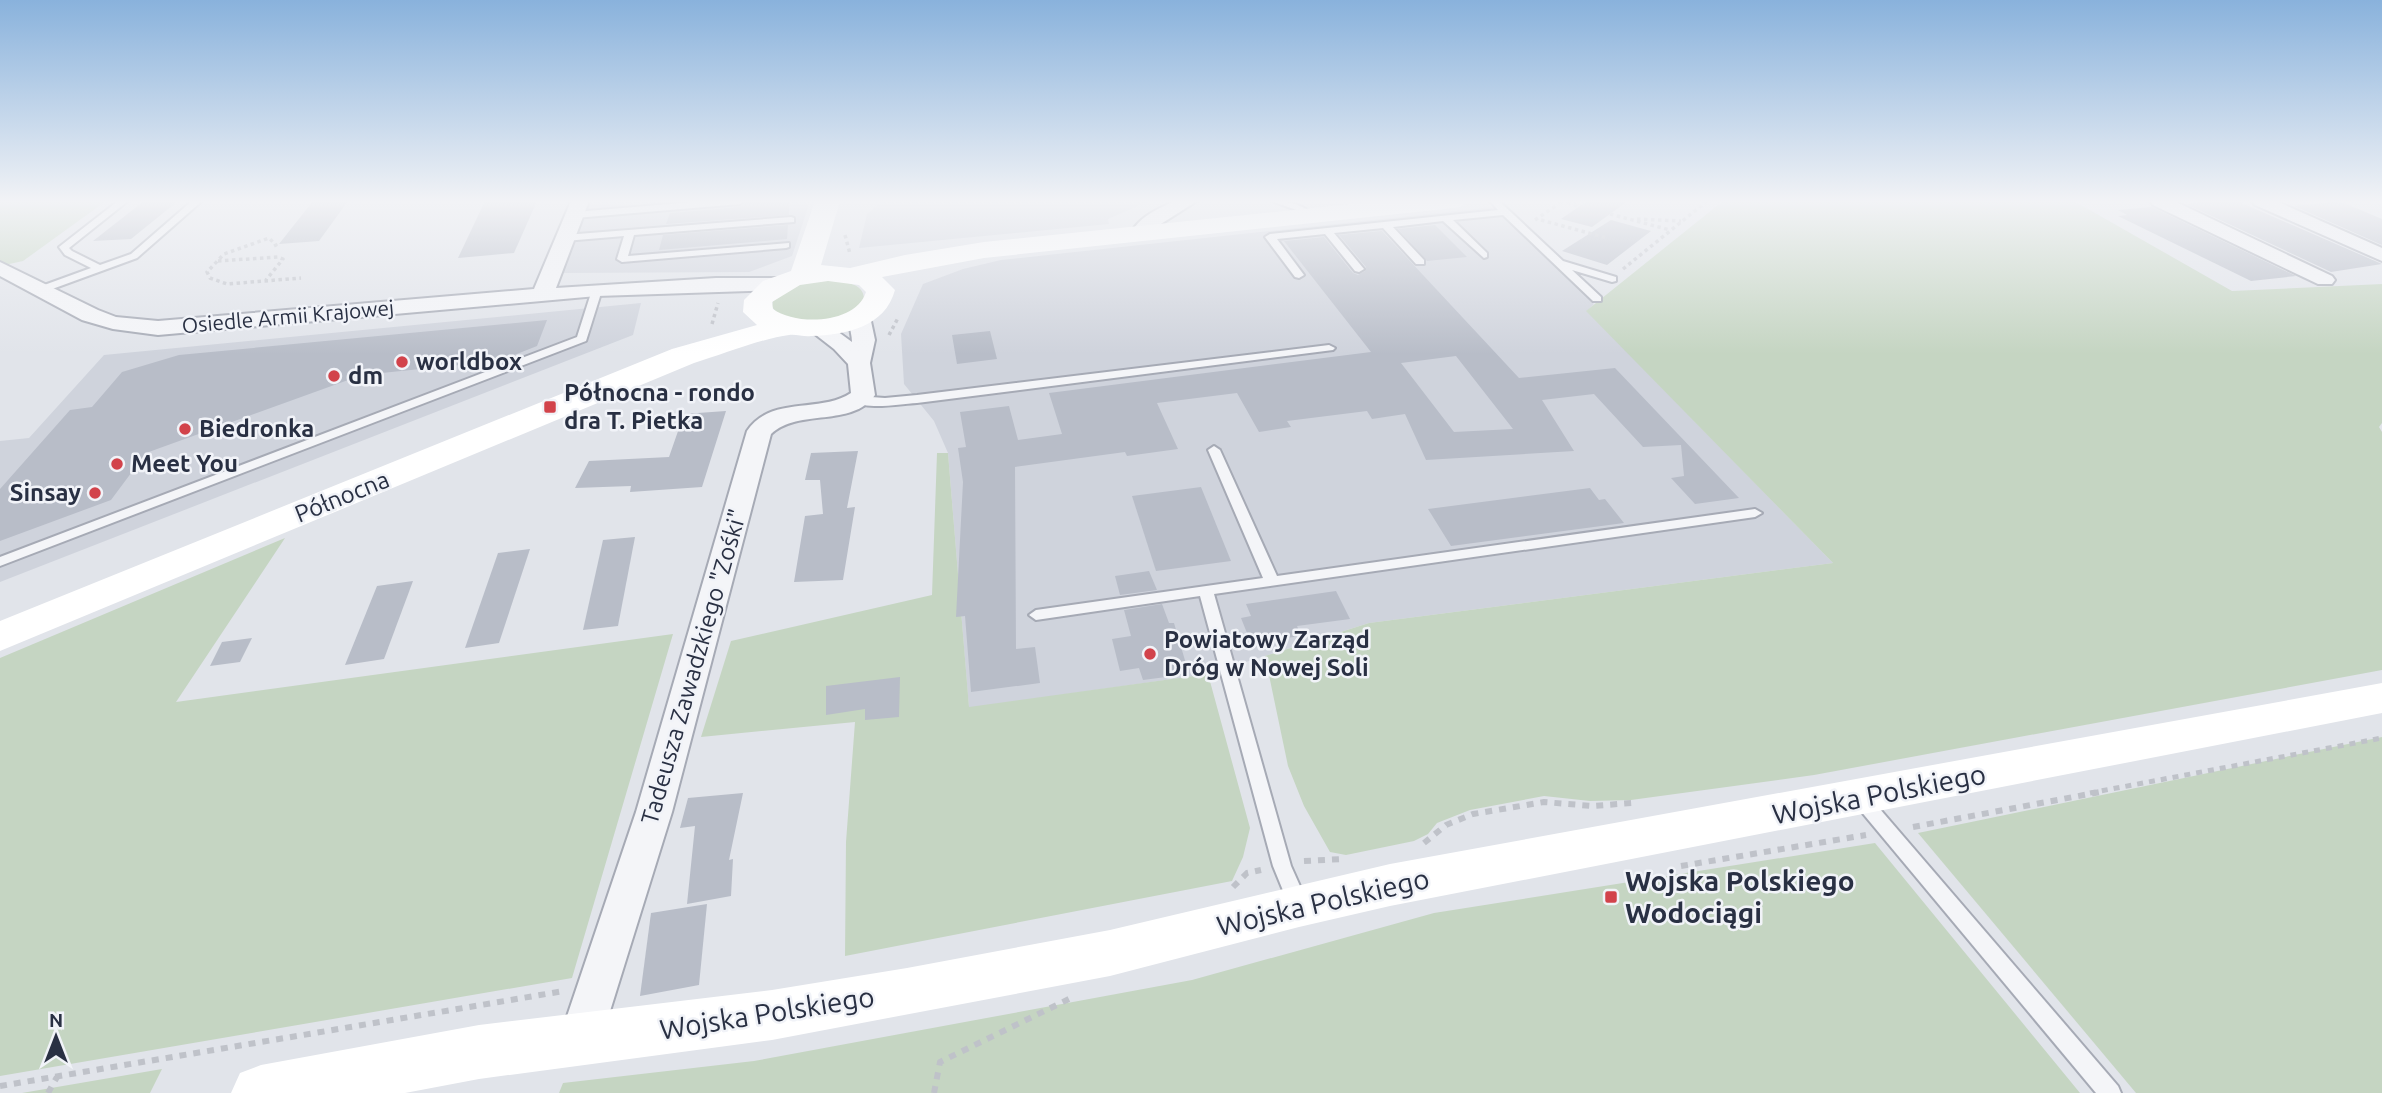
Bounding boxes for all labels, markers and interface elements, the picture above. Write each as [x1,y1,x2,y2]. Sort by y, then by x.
street label: Osiedle Armii Krajowej [181,295,395,337]
place label: worldbox [416,348,522,375]
marker: worldbox [394,354,410,370]
place label: dm [348,362,383,389]
marker: dm [326,368,342,384]
place label: Północna - rondo dra T. Pietka [564,379,755,434]
marker: Północna - rondo dra T. Pietka [542,399,558,415]
place label: Biedronka [199,415,314,442]
marker: Biedronka [177,421,193,437]
place label: Meet You [131,450,238,477]
marker: Meet You [109,456,125,472]
street label: Północna [291,465,393,528]
place label: Sinsay [10,479,81,506]
marker: Sinsay [87,485,103,501]
street label: Tadeusza Zawadzkiego "Zośki" [636,506,751,827]
place label: Powiatowy Zarząd Dróg w Nowej Soli [1164,626,1370,681]
marker: Powiatowy Zarząd Dróg w Nowej Soli [1142,646,1158,662]
street label: Wojska Polskiego [1769,758,1988,829]
street label: Wojska Polskiego [1214,862,1432,941]
place label: Wojska Polskiego Wodociągi [1625,865,1855,929]
marker: Wojska Polskiego Wodociągi [1603,889,1619,905]
street label: Wojska Polskiego [657,980,876,1045]
north arrow [21,1002,91,1072]
text: N [49,1009,63,1031]

